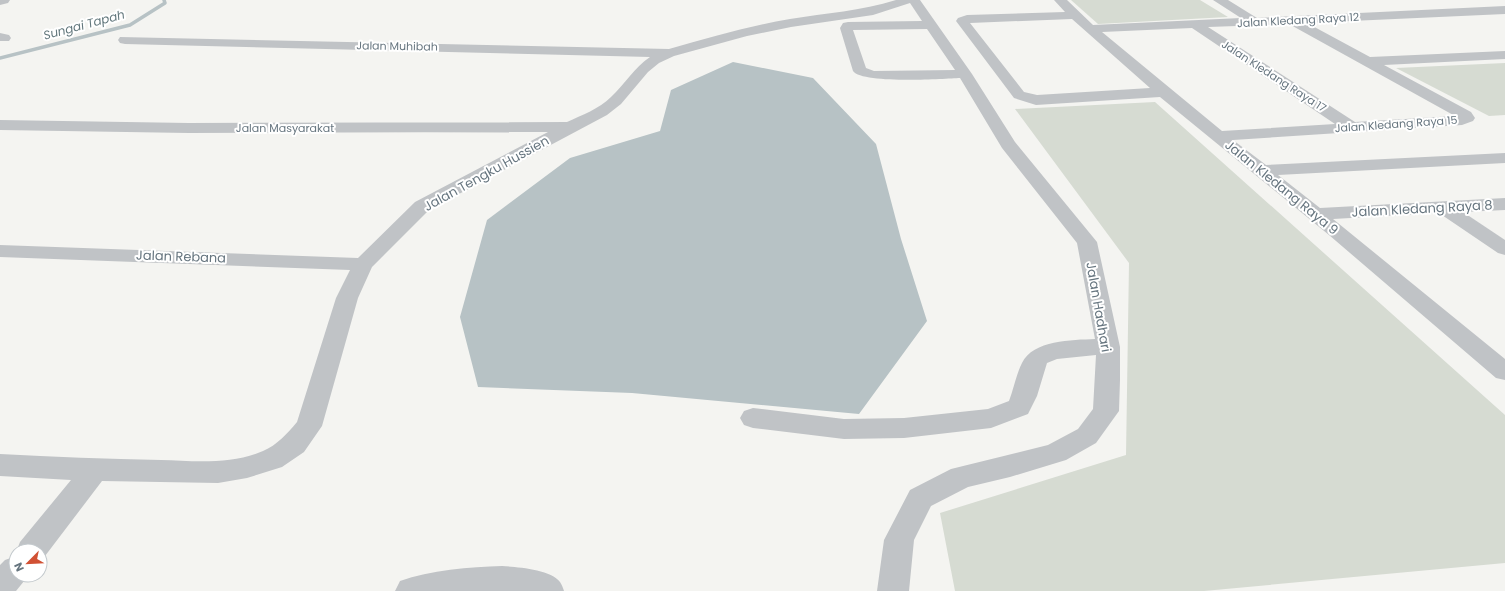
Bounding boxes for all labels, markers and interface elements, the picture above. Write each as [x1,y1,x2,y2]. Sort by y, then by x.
water label: Sungai Tapah [41,5,126,44]
street label: Jalan Kledang Raya 12 [1237,9,1359,31]
street label: Jalan Kledang Raya 17 [1218,36,1330,116]
street label: Jalan Muhibah [356,37,438,55]
street label: Jalan Kledang Raya 15 [1334,112,1458,136]
street label: Jalan Masyarakat [236,120,334,136]
street label: Jalan Tengku Hussien [420,131,552,216]
street label: Jalan Kledang Raya 9 [1221,136,1343,239]
street label: Jalan Kledang Raya 8 [1351,195,1493,222]
street label: Jalan Rebana [136,245,226,268]
street label: Jalan Hadhari [1081,261,1116,354]
north arrow [8,543,48,583]
text: N [10,560,28,574]

